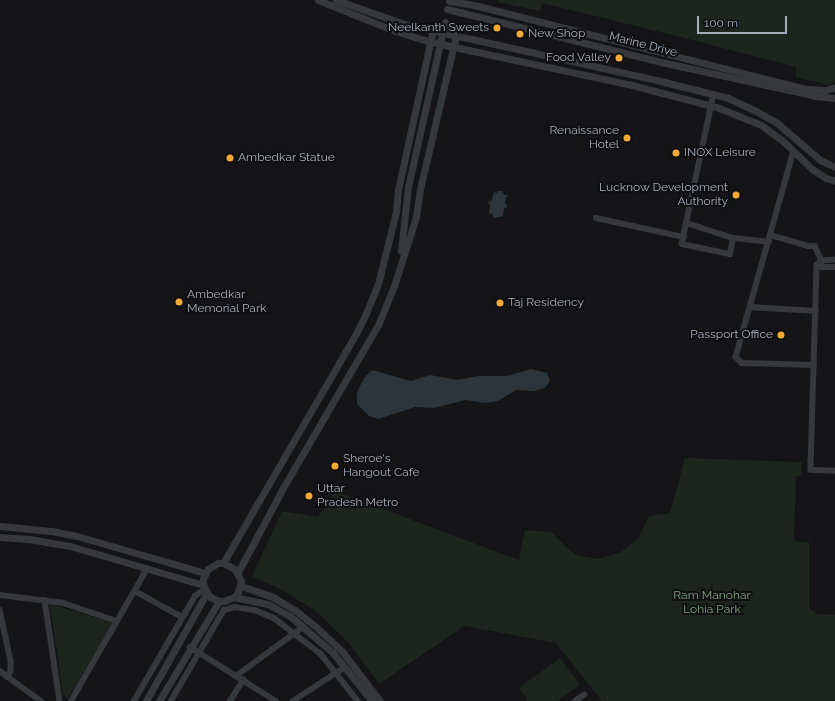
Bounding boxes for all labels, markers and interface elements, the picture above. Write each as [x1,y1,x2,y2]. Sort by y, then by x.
scale bar [699,8,789,34]
text: 100 m [704,16,738,30]
place label: Neelkanth Sweets [388,21,489,35]
marker: Neelkanth Sweets [492,23,502,33]
place label: New Shop [528,27,586,41]
marker: New Shop [515,29,525,39]
street label: Marine Drive [608,30,678,60]
place label: Food Valley [546,51,611,65]
marker: Food Valley [614,53,624,63]
place label: Renaissance Hotel [549,124,619,152]
marker: Renaissance Hotel [622,133,632,143]
place label: INOX Leisure [684,146,756,160]
marker: INOX Leisure [671,148,681,158]
place label: Ambedkar Statue [238,151,335,165]
marker: Ambedkar Statue [225,153,235,163]
place label: Lucknow Development Authority [599,181,728,209]
marker: Lucknow Development Authority [731,190,741,200]
place label: Ambedkar Memorial Park [187,288,267,316]
place label: Taj Residency [508,296,584,310]
marker: Ambedkar Memorial Park [174,297,184,307]
marker: Taj Residency [495,298,505,308]
place label: Passport Office [690,328,773,342]
marker: Passport Office [776,330,786,340]
place label: Sheroe's Hangout Cafe [343,452,420,480]
marker: Sheroe's Hangout Cafe [330,461,340,471]
place label: Uttar Pradesh Metro [317,482,398,510]
marker: Uttar Pradesh Metro [304,491,314,501]
park label: Ram Manohar Lohia Park [673,589,751,617]

